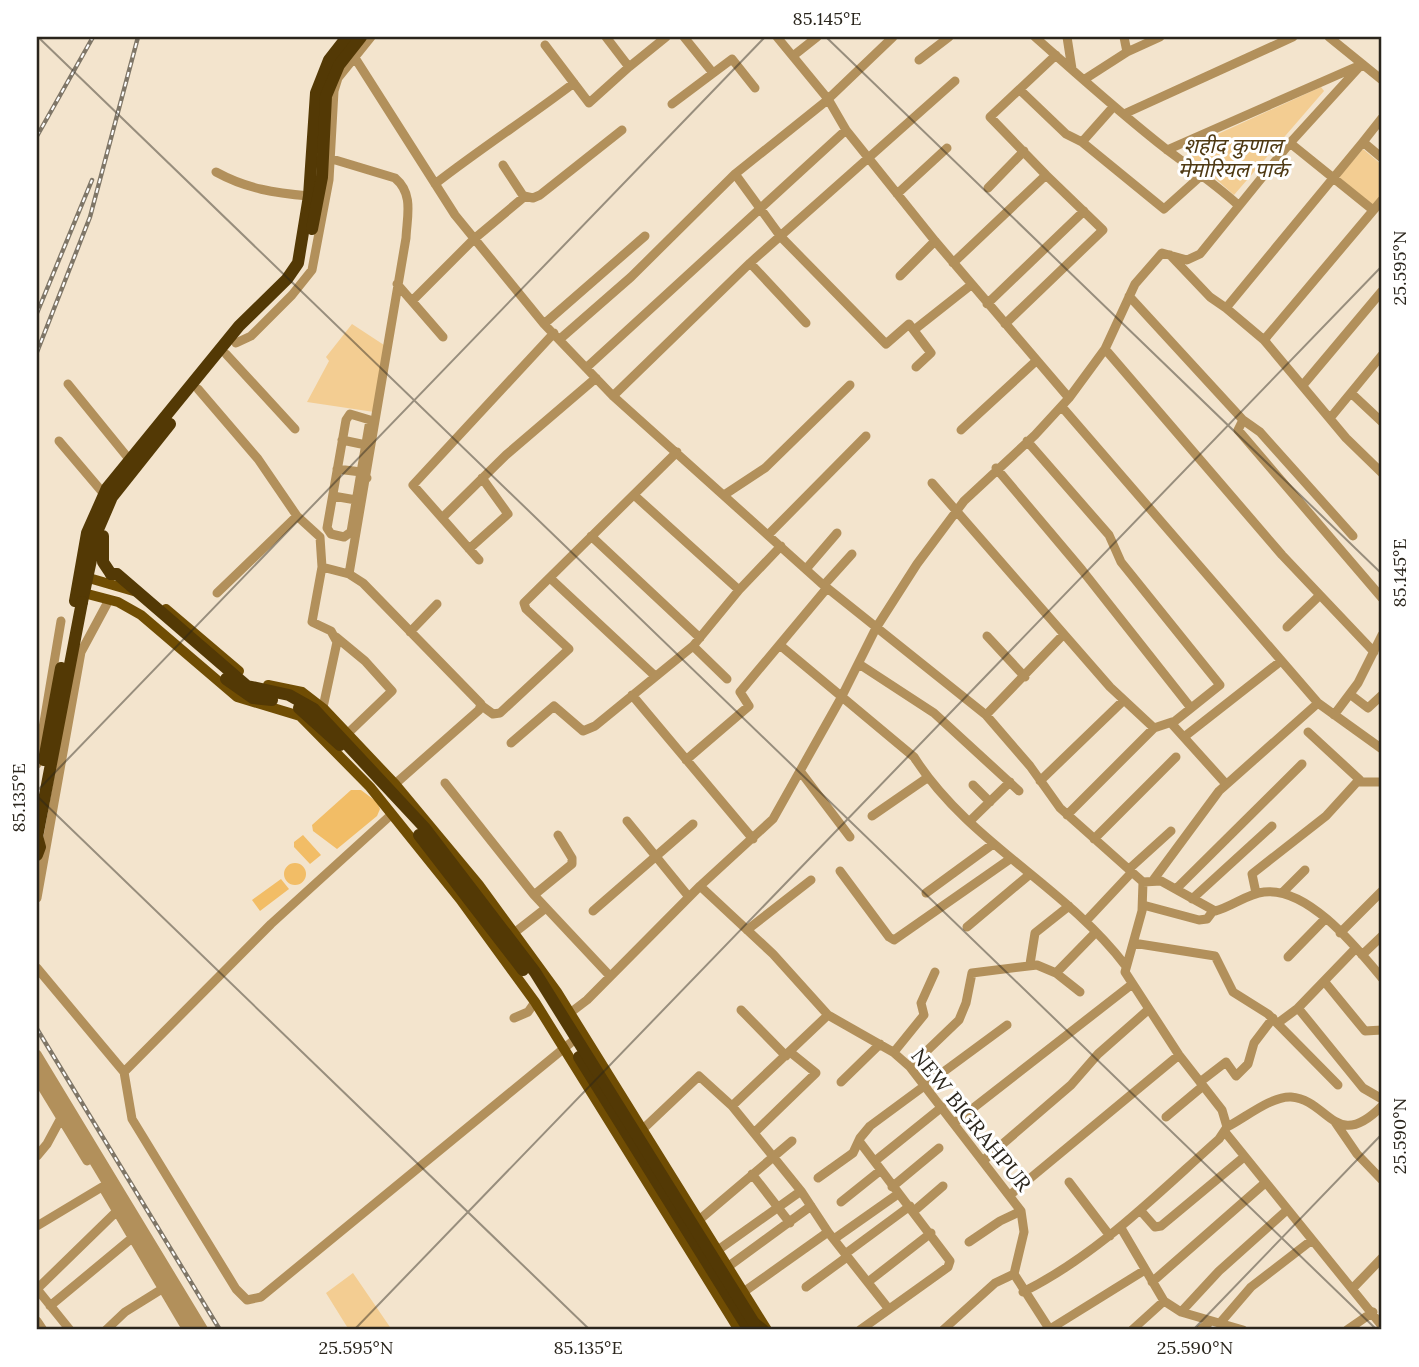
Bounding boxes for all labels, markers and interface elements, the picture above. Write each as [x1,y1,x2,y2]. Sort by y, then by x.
text: 85.145°E [793,7,861,30]
park label: शहीद कुणाल मेमोरियल पार्क [1178,132,1292,183]
text: 25.595°N [1388,231,1411,305]
text: 85.145°E [1388,539,1411,607]
text: 85.135°E [7,763,30,833]
street label: NEW BIGRAHPUR [905,1043,1038,1197]
text: 25.590°N [1388,1098,1411,1174]
text: 25.595°N [319,1336,393,1359]
text: 85.135°E [553,1336,623,1359]
text: 25.590°N [1157,1336,1233,1359]

